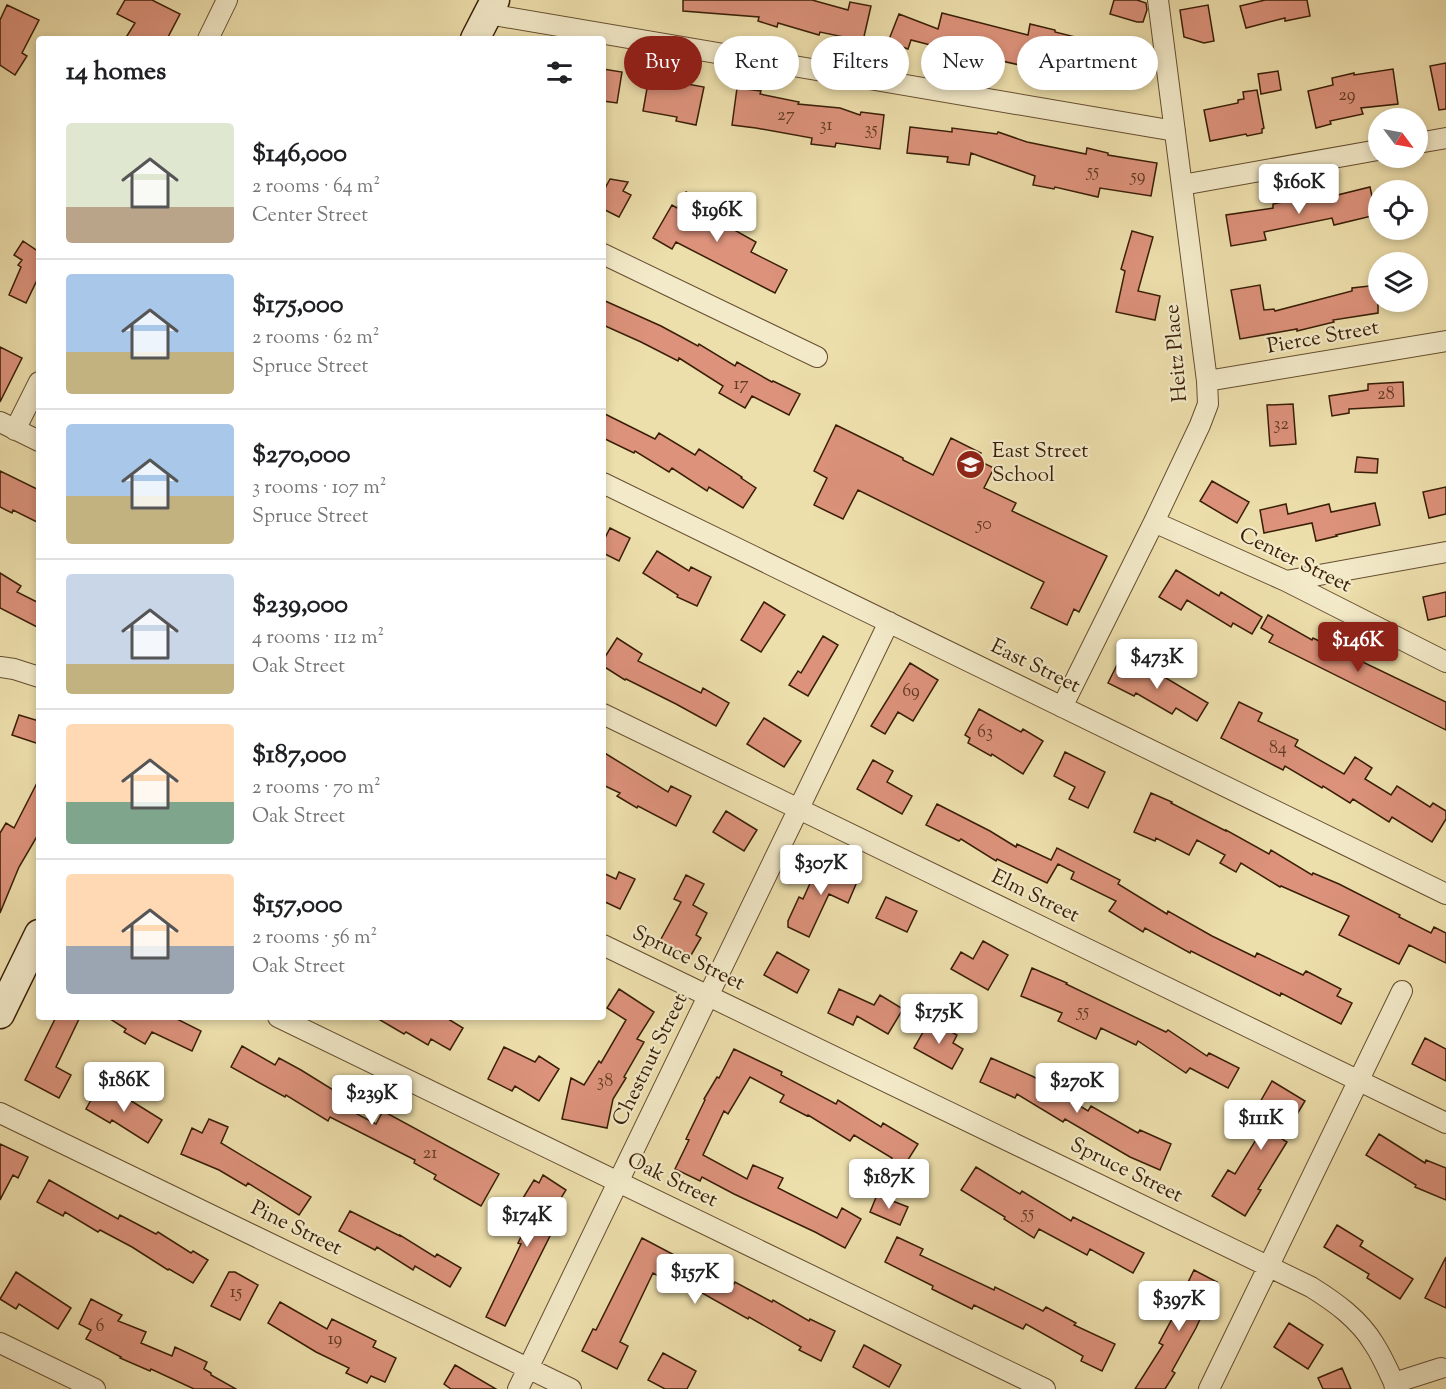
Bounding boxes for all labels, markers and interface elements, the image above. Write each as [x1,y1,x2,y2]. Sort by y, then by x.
chip: Buy [624,36,702,90]
chip: Rent [714,36,799,90]
chip: Filters [811,36,909,90]
chip: New [921,36,1005,90]
chip: Apartment [1017,36,1158,90]
text: 14 homes [66,54,166,91]
icon: filters [543,56,576,89]
house number: 29 [1338,83,1356,109]
house number: 27 [777,103,795,129]
north arrow [1368,108,1428,168]
map controls [1368,108,1428,312]
house number: 31 [819,113,833,139]
house number: 35 [864,117,878,143]
text: $146,000 [252,136,347,173]
icon: home [114,147,186,219]
house number: 55 [1086,159,1099,185]
house number: 59 [1130,164,1146,190]
pin: $160K [1257,164,1341,215]
text: $160K [1273,169,1325,198]
text: 2 rooms · 64 m² [252,173,380,202]
button: locate [1368,180,1428,240]
pin: $196K [675,192,759,243]
text: $196K [691,197,743,226]
text: Center Street [252,202,368,231]
button: layers [1368,252,1428,312]
text: $175,000 [252,287,344,324]
icon: home [114,298,186,370]
street label: Heitz Place [1158,303,1196,403]
street label: Pierce Street [1265,313,1381,363]
text: 2 rooms · 62 m² [252,324,380,353]
text: Spruce Street [252,353,368,382]
house number: 17 [733,372,749,398]
house number: 28 [1377,382,1395,408]
house number: 32 [1273,412,1289,438]
text: $270,000 [252,437,351,474]
place label: East Street School [992,437,1089,491]
icon: home [114,448,186,520]
school or university icon: East Street School [955,448,987,480]
text: 3 rooms · 107 m² [252,474,386,503]
text: Spruce Street [252,503,368,532]
house number: 50 [975,512,992,538]
street label: Center Street [1234,521,1356,601]
text: $239,000 [252,587,348,624]
icon: home [114,598,186,670]
pin: $146K [1316,622,1400,673]
text: 4 rooms · 112 m² [252,624,384,653]
text: $146K [1332,627,1384,656]
street label: East Street [985,632,1085,702]
pin: $473K [1115,639,1199,690]
text: $473K [1130,644,1184,673]
text: Oak Street [252,653,345,682]
house number: 69 [902,679,920,705]
house number: 63 [977,720,993,746]
house number: 84 [1269,736,1287,762]
text: $187,000 [252,737,347,774]
icon: home [114,748,186,820]
text: 2 rooms · 70 m² [252,774,381,803]
text: Oak Street [252,803,345,832]
pin: $307K [779,845,863,896]
text: $307K [794,850,848,879]
street label: Elm Street [986,863,1084,931]
text: $157,000 [252,887,342,924]
icon: home [114,898,186,970]
street label: Spruce Street [627,919,749,999]
text: 2 rooms · 56 m² [252,924,377,953]
text: Oak Street [252,953,345,982]
street label: Chestnut Street [606,989,696,1131]
pin: $175K [897,994,981,1045]
text: $175K [915,999,963,1028]
house number: 55 [1076,999,1089,1025]
pin: $186K [82,1062,166,1113]
pin: $270K [1035,1063,1119,1114]
text: $186K [98,1067,150,1096]
text: $270K [1050,1068,1104,1097]
house number: 38 [597,1069,613,1095]
pin: $239K [330,1075,414,1126]
text: $239K [346,1080,398,1109]
pin: $111K [1219,1100,1303,1151]
text: $111K [1238,1105,1284,1134]
street label: Spruce Street [1065,1131,1187,1211]
house number: 21 [423,1141,437,1167]
street label: Oak Street [622,1146,722,1216]
pin: $187K [847,1159,931,1210]
text: $187K [863,1164,915,1193]
street label: Pine Street [245,1194,347,1264]
pin: $174K [485,1197,569,1248]
house number: 55 [1021,1201,1034,1227]
text: $174K [502,1202,552,1231]
pin: $157K [653,1254,737,1305]
text: $157K [671,1259,719,1288]
house number: 15 [230,1280,242,1306]
pin: $397K [1137,1281,1221,1332]
text: $397K [1153,1286,1205,1315]
house number: 6 [96,1314,105,1340]
house number: 19 [328,1327,343,1353]

